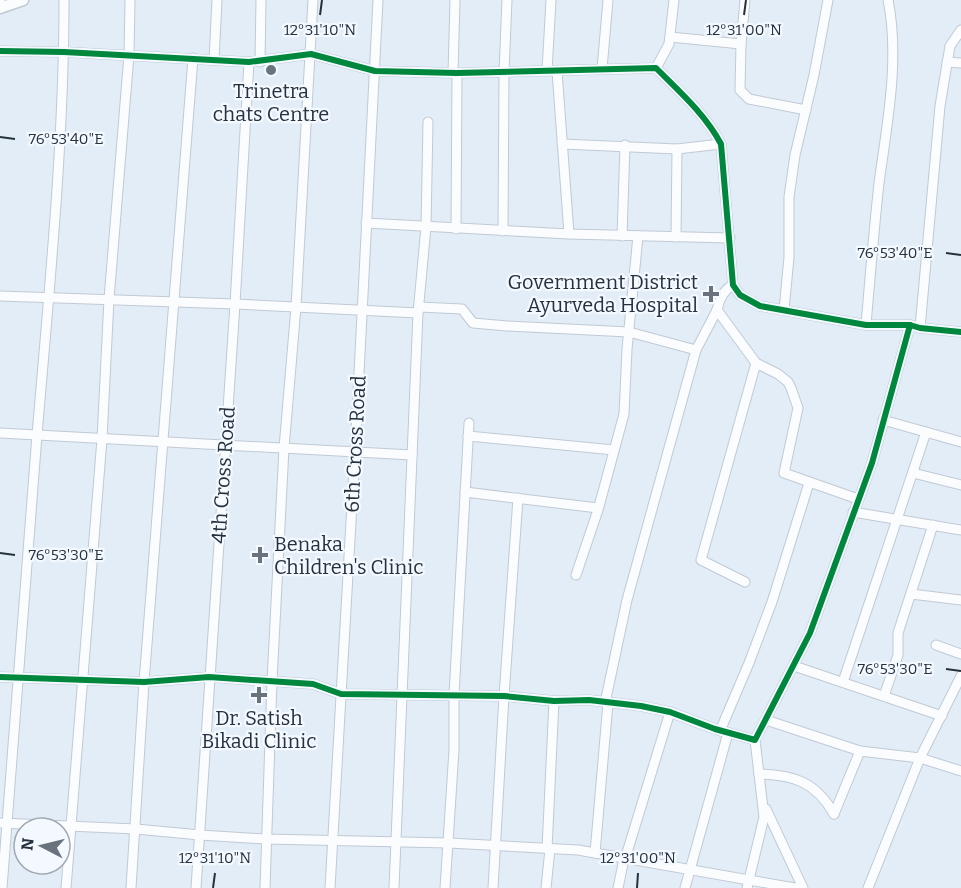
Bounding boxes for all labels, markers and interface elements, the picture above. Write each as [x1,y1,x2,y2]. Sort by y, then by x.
text: 12°31'10"N [284,21,356,39]
text: 12°31'00"N [706,21,782,39]
marker: Trinetra chats Centre [264,63,278,77]
place label: Trinetra chats Centre [213,79,329,126]
text: 76°53'40"E [28,130,104,148]
text: 76°53'40"E [857,244,933,262]
place label: Government District Ayurveda Hospital [507,270,698,317]
marker: Government District Ayurveda Hospital [702,285,720,303]
street label: 6th Cross Road [339,375,371,513]
street label: 4th Cross Road [206,405,240,544]
place label: Benaka Children's Clinic [274,532,423,579]
text: 76°53'30"E [29,546,103,564]
marker: Benaka Children's Clinic [251,546,269,564]
text: 76°53'30"E [858,660,932,678]
marker: Dr. Satish Bikadi Clinic [250,686,268,704]
place label: Dr. Satish Bikadi Clinic [202,706,316,753]
north arrow [12,816,72,876]
text: N [17,837,38,852]
text: 12°31'10"N [179,849,251,867]
text: 12°31'00"N [600,849,676,867]

